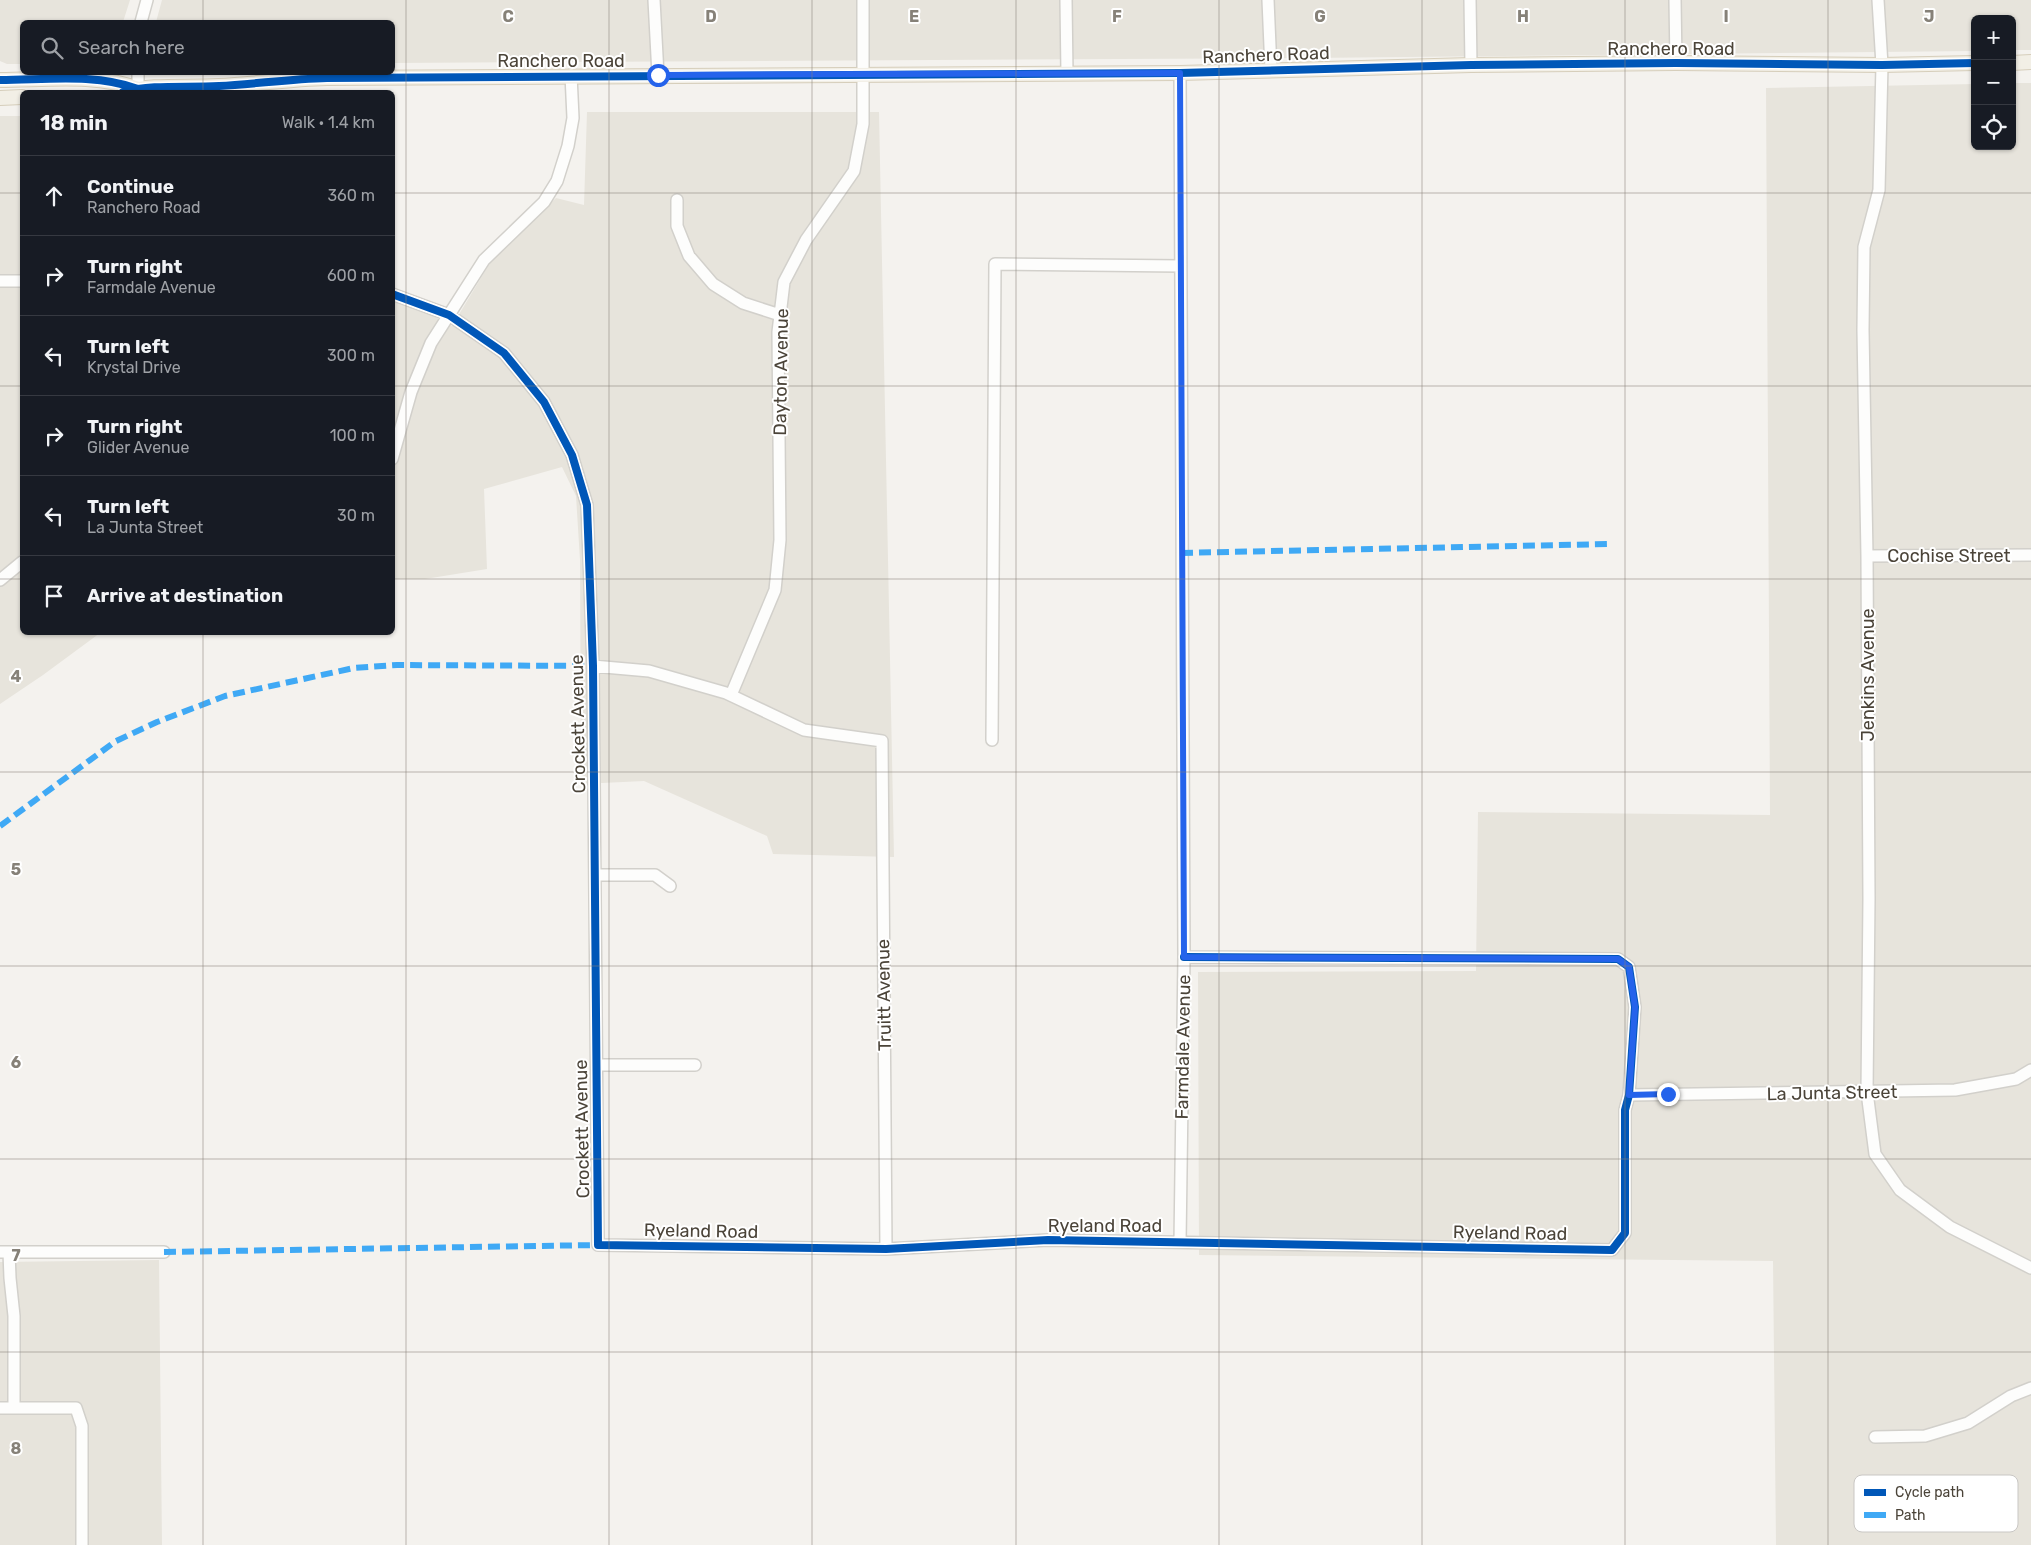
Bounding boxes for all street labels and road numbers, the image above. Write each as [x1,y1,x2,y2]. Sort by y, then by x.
street label: Ranchero Road [1607,38,1735,60]
street label: Ranchero Road [1202,42,1330,68]
street label: Ranchero Road [497,50,625,72]
street label: Dayton Avenue [769,308,793,436]
street label: Cochise Street [1887,545,2011,567]
street label: Jenkins Avenue [1857,608,1879,742]
street label: Crockett Avenue [566,654,590,794]
street label: Truitt Avenue [872,939,896,1051]
street label: Farmdale Avenue [1171,974,1195,1120]
street label: Crockett Avenue [570,1059,594,1199]
street label: La Junta Street [1766,1081,1898,1105]
street label: Ryeland Road [1048,1215,1162,1237]
street label: Ryeland Road [644,1219,758,1243]
street label: Ryeland Road [1453,1221,1567,1245]

